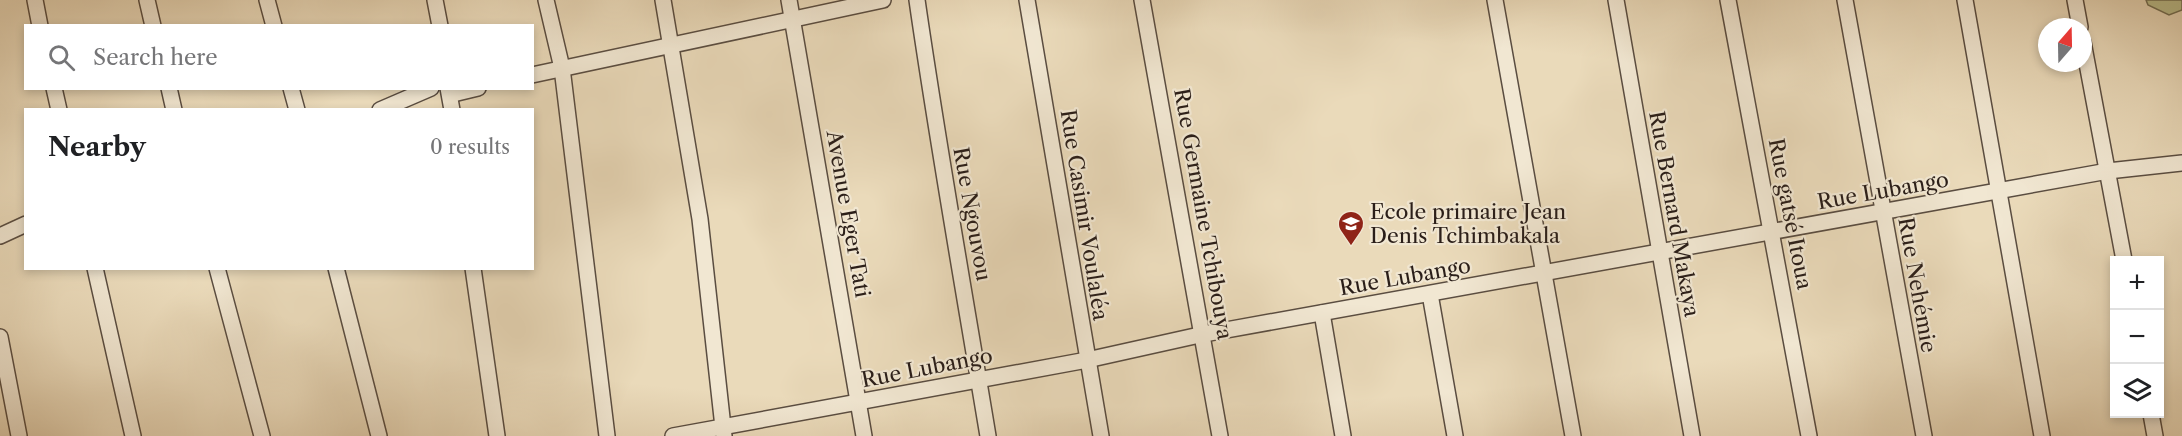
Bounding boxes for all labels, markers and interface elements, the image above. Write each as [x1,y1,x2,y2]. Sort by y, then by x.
north arrow [2038,18,2092,72]
search box [24,24,534,90]
icon: search [45,41,78,74]
text: Search here [93,44,218,71]
street label: Rue Germaine Tchibouya [1169,86,1238,342]
street label: Rue Casimir Voulaléa [1055,108,1114,323]
street label: Rue Bernard Makaya [1644,109,1705,320]
street label: Avenue Eger Tati [821,127,876,300]
text: Nearby [48,131,146,163]
text: 0 results [430,135,510,159]
street label: Rue gatsé Itoua [1764,136,1818,293]
street label: Rue Ngouvou [948,145,997,283]
street label: Rue Lubango [1815,167,1951,214]
place label: Ecole primaire Jean Denis Tchimbakala [1370,199,1566,248]
school or university icon: Ecole primaire Jean Denis Tchimbakala [1336,209,1366,247]
street label: Rue Nehémie [1893,215,1942,354]
street label: Rue Lubango [1337,253,1473,300]
map controls [2110,256,2164,418]
button: + [2110,256,2164,310]
button: − [2110,310,2164,364]
street label: Rue Lubango [859,343,995,392]
button: layers [2110,364,2164,418]

